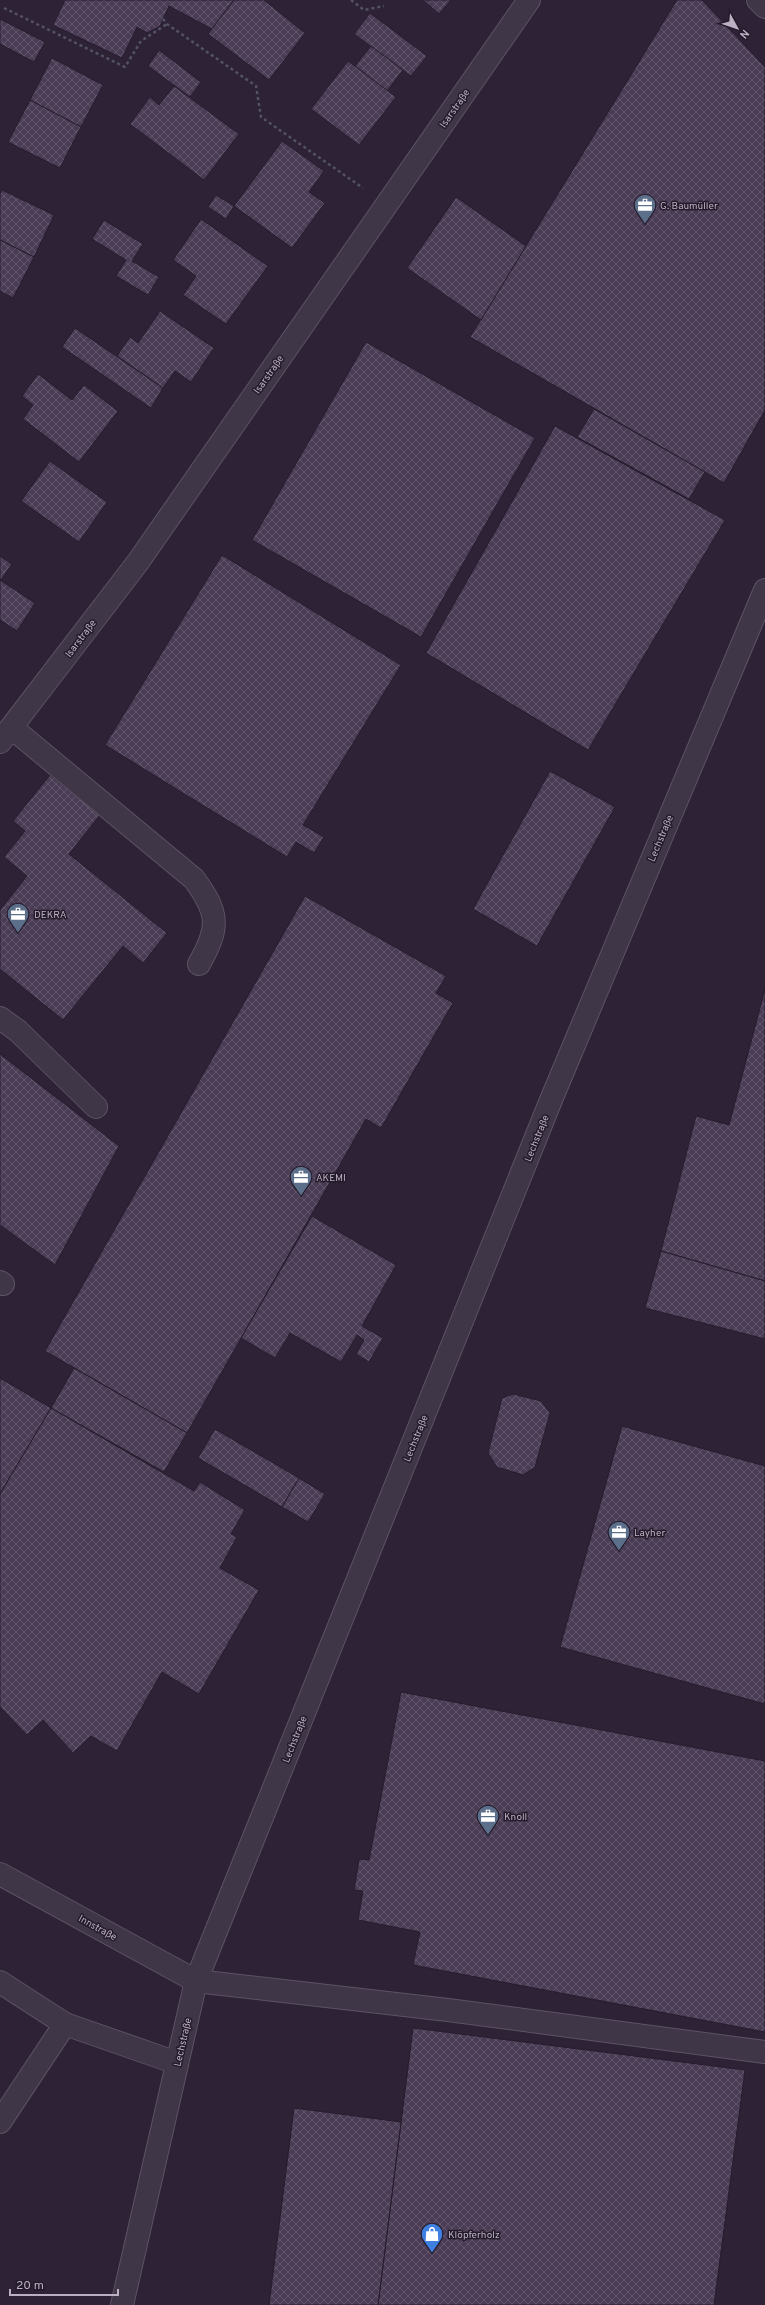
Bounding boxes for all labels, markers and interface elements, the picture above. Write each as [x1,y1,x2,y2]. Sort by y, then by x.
north arrow [717,8,757,48]
text: N [736,26,752,41]
street label: Isarstraße [437,87,473,131]
office icon: G. Baumüller [632,192,658,225]
place label: G. Baumüller [660,200,718,213]
street label: Isarstraße [251,353,287,397]
street label: Isarstraße [63,617,100,660]
street label: Lechstraße [646,813,677,864]
office icon: DEKRA [5,901,31,934]
place label: DEKRA [34,909,67,922]
street label: Lechstraße [522,1113,553,1164]
office icon: AKEMI [288,1164,314,1197]
place label: AKEMI [316,1172,346,1185]
street label: Lechstraße [401,1413,432,1464]
office icon: Layher [606,1519,632,1552]
place label: Layher [634,1527,665,1540]
street label: Lechstraße [280,1714,311,1765]
office icon: Knoll [475,1803,501,1836]
place label: Knoll [504,1811,527,1824]
street label: Innstraße [76,1912,119,1944]
street label: Lechstraße [172,2017,195,2068]
shop icon: Klöpferholz [419,2221,445,2254]
place label: Klöpferholz [448,2229,500,2242]
scale bar [10,2271,118,2297]
text: 20 m [16,2278,44,2294]

